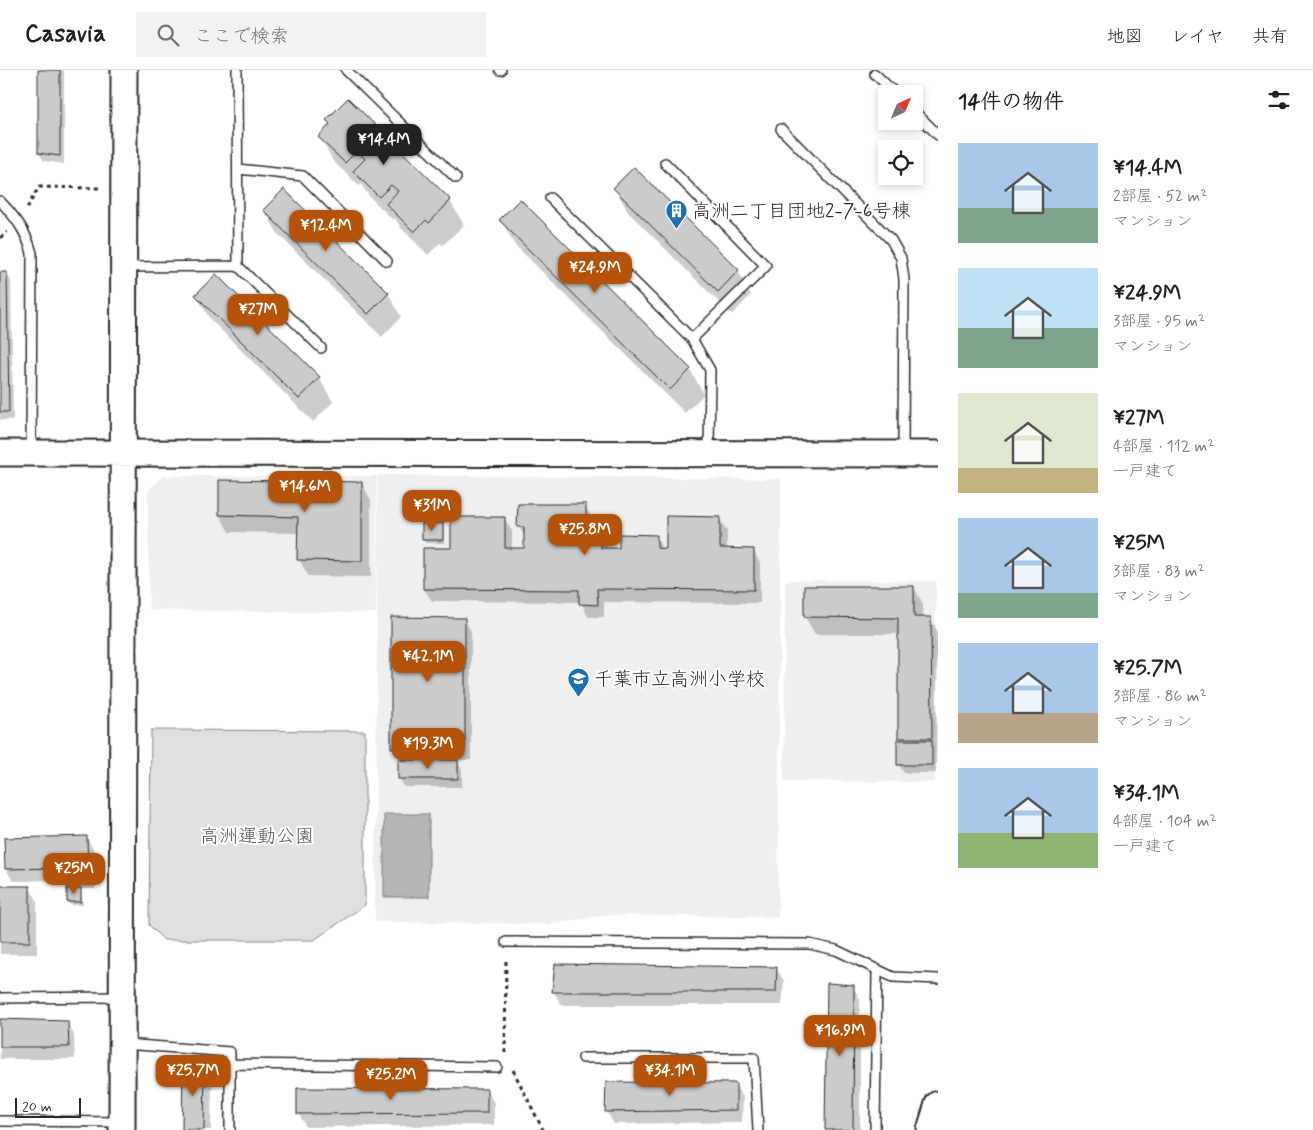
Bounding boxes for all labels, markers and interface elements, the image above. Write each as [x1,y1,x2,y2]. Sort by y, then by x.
search box [136,12,486,57]
text: Casavia [25,19,106,50]
icon: search [154,21,182,49]
text: ここで検索 [194,24,289,49]
text: 地図 [1107,25,1143,49]
text: レイヤ [1171,25,1224,49]
text: 共有 [1252,25,1288,49]
north arrow [878,85,922,130]
map controls [878,85,923,185]
icon: filters [1265,86,1293,114]
text: 14件の物件 [958,88,1064,116]
pin: ¥14.4M [343,124,425,166]
text: ¥14.4M [358,129,410,150]
button: locate [878,140,923,185]
text: ¥14.4M [1113,154,1182,182]
icon: home [998,163,1058,223]
text: 2部屋 · 52 m² [1113,186,1207,207]
building icon: 高洲二丁目団地2-7-6号棟 [664,198,688,229]
place label: 高洲二丁目団地2-7-6号棟 [692,199,911,224]
pin: ¥12.4M [285,210,367,252]
text: マンション [1113,211,1192,232]
text: ¥12.4M [300,215,352,236]
pin: ¥24.9M [554,252,636,294]
text: ¥24.9M [569,257,621,278]
text: ¥24.9M [1113,279,1181,307]
icon: home [998,288,1058,348]
pin: ¥27M [228,294,288,336]
text: ¥27M [238,299,278,320]
text: 3部屋 · 95 m² [1113,311,1205,332]
text: マンション [1113,336,1192,357]
text: ¥27M [1113,404,1164,432]
icon: home [998,413,1058,473]
text: 4部屋 · 112 m² [1113,436,1214,457]
text: 一戸建て [1113,461,1177,482]
pin: ¥14.6M [264,470,346,513]
text: ¥14.6M [279,476,331,497]
pin: ¥31M [402,490,462,532]
text: ¥31M [413,495,451,516]
pin: ¥25.8M [544,514,626,556]
text: ¥25.8M [559,519,611,540]
text: ¥25M [1113,529,1165,557]
icon: home [998,538,1058,598]
text: 3部屋 · 83 m² [1113,561,1204,582]
text: マンション [1113,586,1192,607]
pin: ¥42.1M [387,640,469,683]
text: ¥42.1M [402,646,454,667]
text: ¥25.7M [1113,654,1182,682]
icon: home [998,663,1058,723]
school or university icon: 千葉市立高洲小学校 [566,666,590,697]
place label: 千葉市立高洲小学校 [594,667,765,692]
text: 3部屋 · 86 m² [1113,686,1207,707]
text: マンション [1113,711,1192,732]
pin: ¥19.3M [387,728,469,770]
text: ¥19.3M [403,733,453,754]
text: ¥34.1M [1113,779,1180,807]
icon: home [998,788,1058,848]
text: 4部屋 · 104 m² [1113,811,1217,832]
park label: 高洲運動公園 [200,824,314,849]
text: 一戸建て [1113,836,1177,857]
pin: ¥25M [44,852,104,895]
text: ¥25M [54,858,94,879]
pin: ¥16.9M [799,1014,881,1057]
text: ¥16.9M [815,1020,865,1041]
pin: ¥25.7M [152,1054,234,1097]
pin: ¥34.1M [629,1054,711,1097]
pin: ¥25.2M [350,1058,432,1101]
text: ¥25.7M [167,1060,219,1081]
text: ¥34.1M [645,1060,695,1081]
text: ¥25.2M [366,1064,416,1085]
scale bar [15,1095,81,1118]
text: 20 m [22,1098,52,1116]

